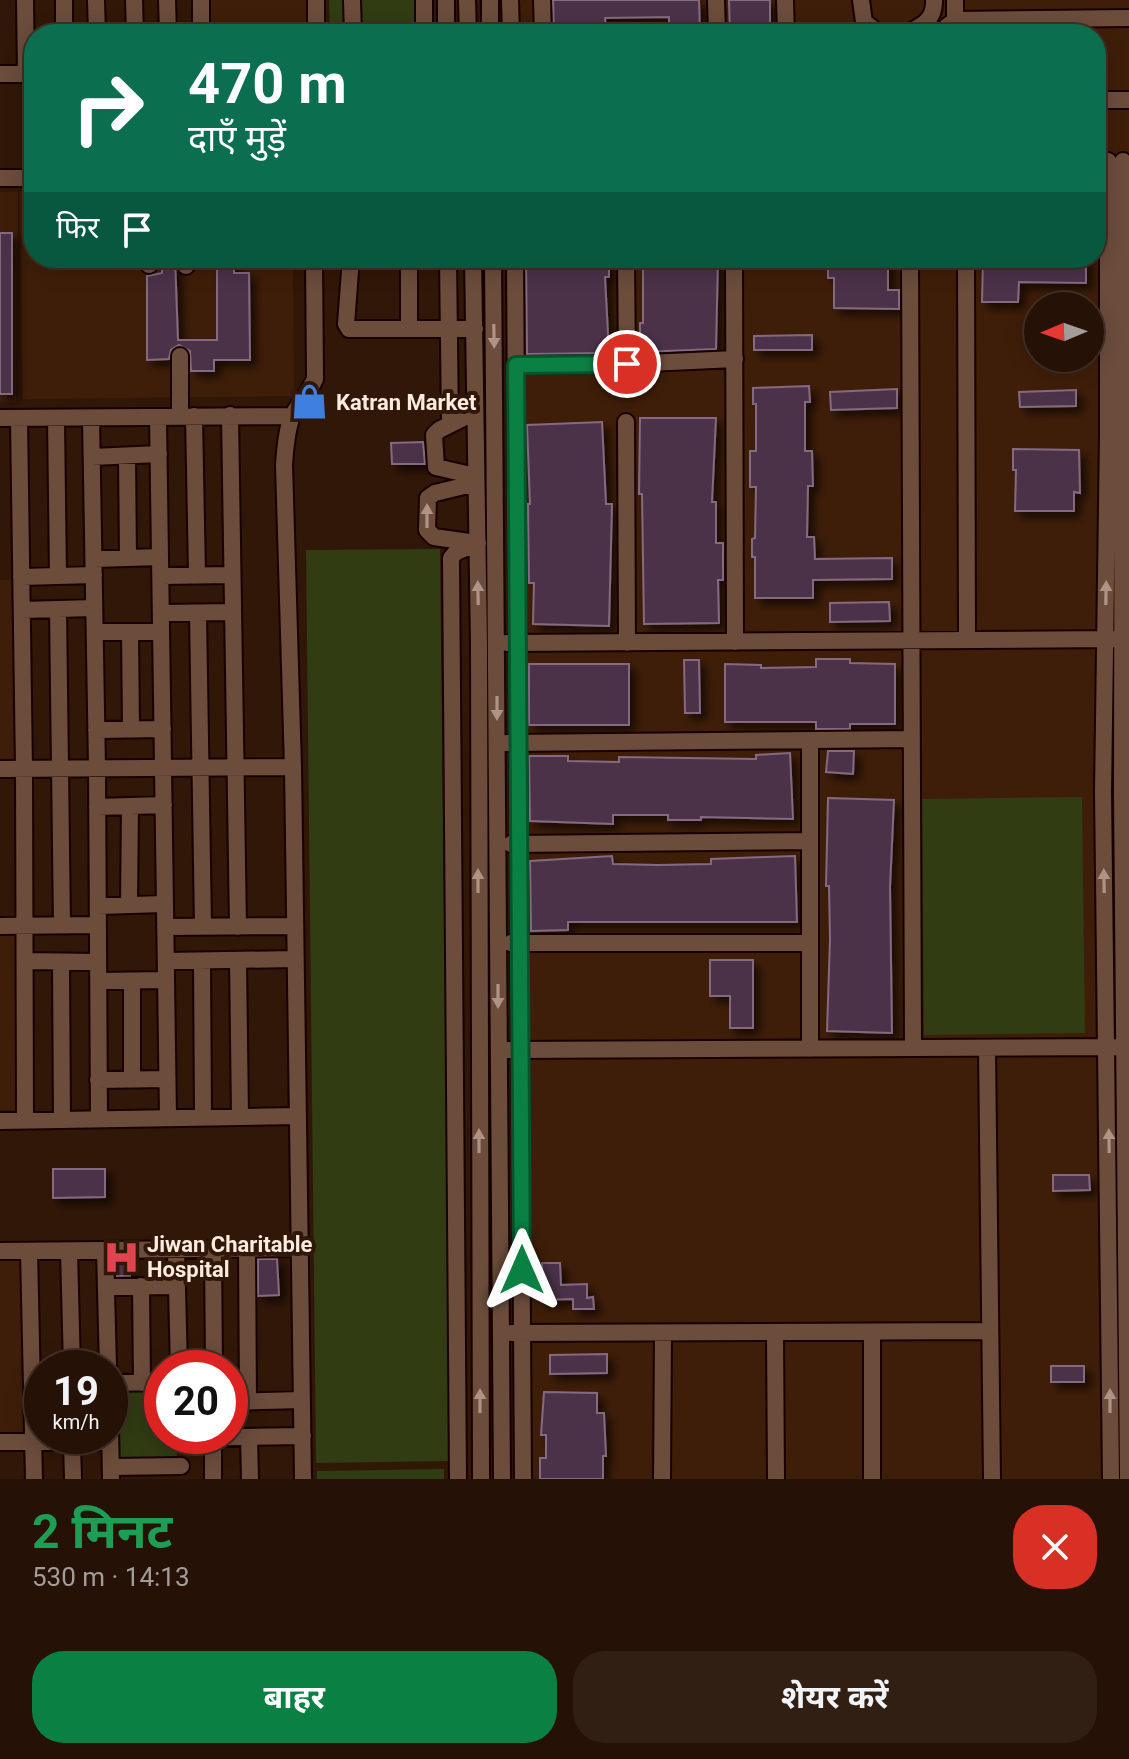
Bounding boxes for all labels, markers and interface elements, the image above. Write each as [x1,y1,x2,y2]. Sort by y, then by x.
text: 470 m [188,51,347,117]
icon: right [56,56,160,160]
text: दाएँ मुड़ें [188,118,286,160]
icon: arrive [115,208,159,252]
text: फिर [56,210,99,245]
north arrow [1024,292,1104,372]
map controls [1024,292,1104,372]
one-way arrow [488,324,501,349]
pin [593,330,661,398]
icon: arrive [605,342,649,386]
shop icon: Katran Market [291,383,329,421]
place label: Katran Market [336,390,477,415]
one-way arrow [421,503,433,528]
one-way arrow [472,580,484,605]
one-way arrow [1099,580,1112,605]
one-way arrow [491,696,503,721]
one-way arrow [472,868,484,893]
one-way arrow [1098,868,1111,893]
one-way arrow [492,984,504,1009]
one-way arrow [473,1128,485,1153]
one-way arrow [1102,1128,1115,1153]
position arrow [480,1228,564,1312]
place label: Jiwan Charitable Hospital [147,1232,313,1282]
hospital icon: Jiwan Charitable Hospital [102,1238,140,1276]
speed limit sign: 20 [144,1350,248,1454]
text: 19 [53,1368,99,1415]
one-way arrow [474,1388,487,1413]
one-way arrow [1104,1388,1117,1413]
text: km/h [53,1410,99,1434]
text: 2 मिनट [32,1503,172,1560]
button: close [1013,1505,1097,1589]
text: 530 m · 14:13 [32,1562,190,1592]
button: बाहर [32,1651,557,1743]
button: शेयर करें [573,1651,1097,1743]

